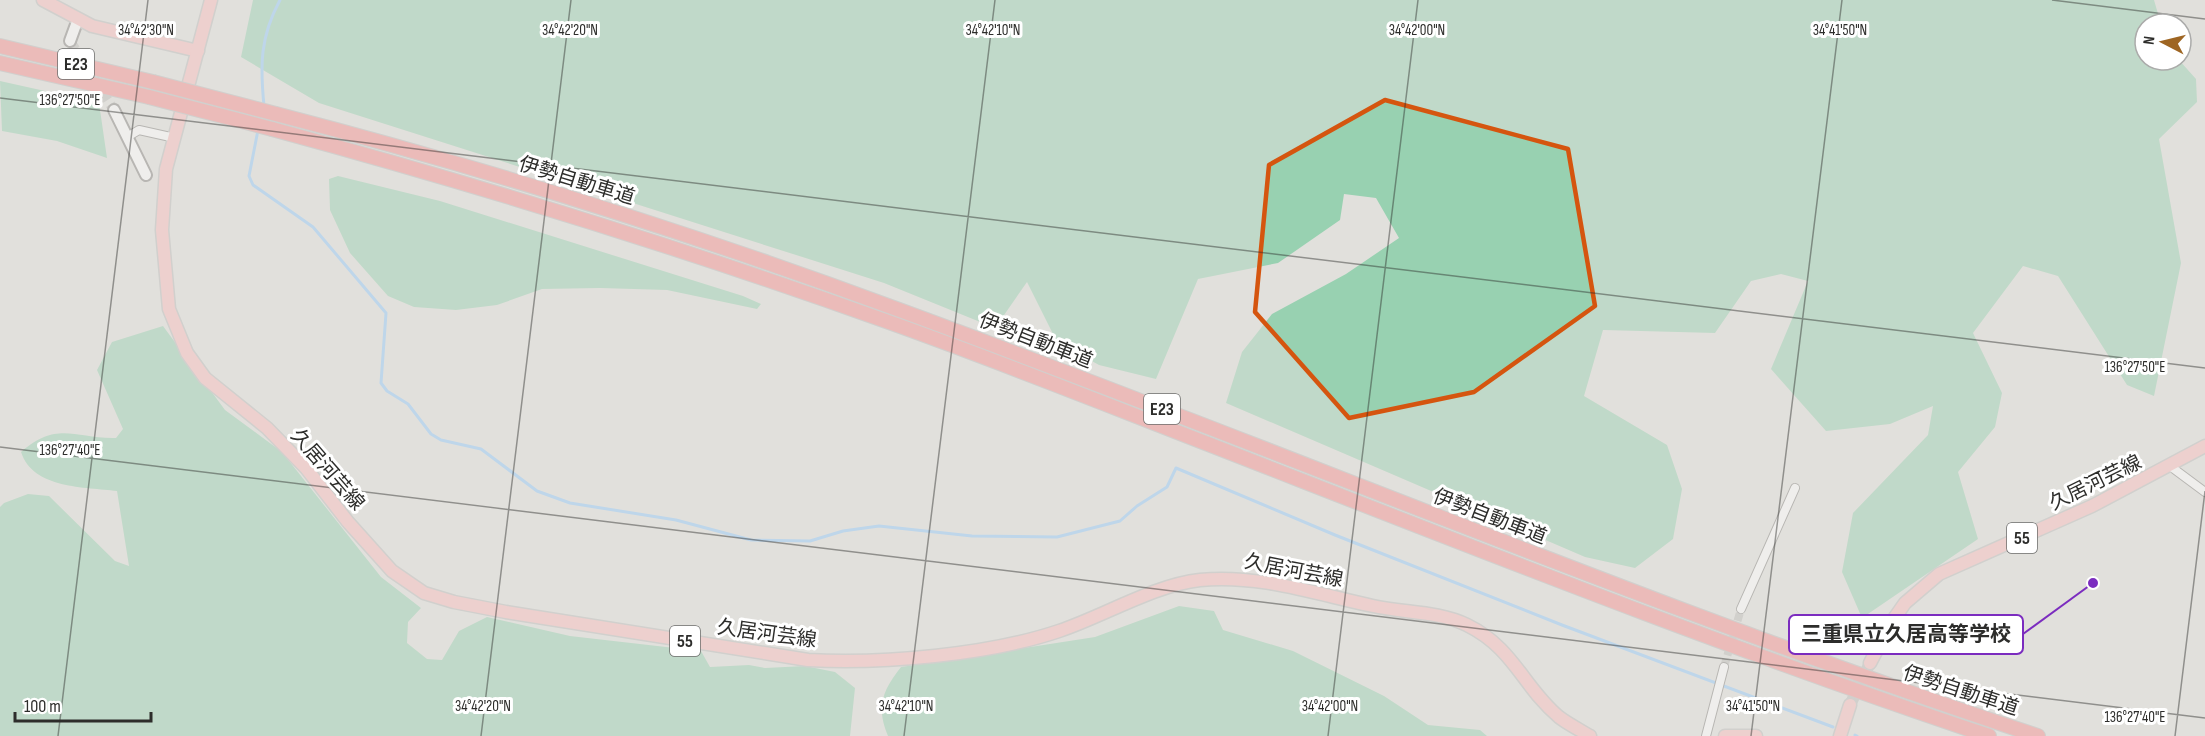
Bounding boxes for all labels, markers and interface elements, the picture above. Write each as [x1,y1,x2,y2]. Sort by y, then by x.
north arrow [2133,12,2193,72]
text: 34°42'30"N [118,21,174,40]
text: 34°42'20"N [542,21,598,40]
text: 34°42'10"N [965,21,1021,40]
text: 34°42'00"N [1389,21,1445,40]
text: 34°41'50"N [1813,21,1867,40]
text: N [2140,35,2160,46]
road number: E23 [58,49,94,79]
text: 136°27'50"E [40,91,100,110]
street label: 伊勢自動車道 [516,152,638,210]
street label: 伊勢自動車道 [975,308,1096,374]
text: 136°27'50"E [2105,358,2165,377]
road number: E23 [1144,394,1180,424]
street label: 久居河芸線 [285,424,369,515]
text: 136°27'40"E [39,441,101,460]
street label: 久居河芸線 [2045,450,2146,516]
street label: 伊勢自動車道 [1429,484,1550,550]
road number: 55 [2007,523,2037,553]
street label: 久居河芸線 [1242,550,1345,592]
street label: 久居河芸線 [716,615,818,653]
callout: 三重県立久居高等学校 [1789,615,2023,654]
text: 三重県立久居高等学校 [1801,622,2011,647]
road number: 55 [670,626,700,656]
street label: 伊勢自動車道 [1900,661,2021,721]
scale bar [15,685,152,723]
text: 100 m [24,696,61,717]
text: 34°42'20"N [455,697,511,716]
text: 34°42'10"N [878,697,934,716]
text: 34°42'00"N [1302,697,1358,716]
text: 34°41'50"N [1726,697,1780,716]
text: 136°27'40"E [2104,708,2166,727]

